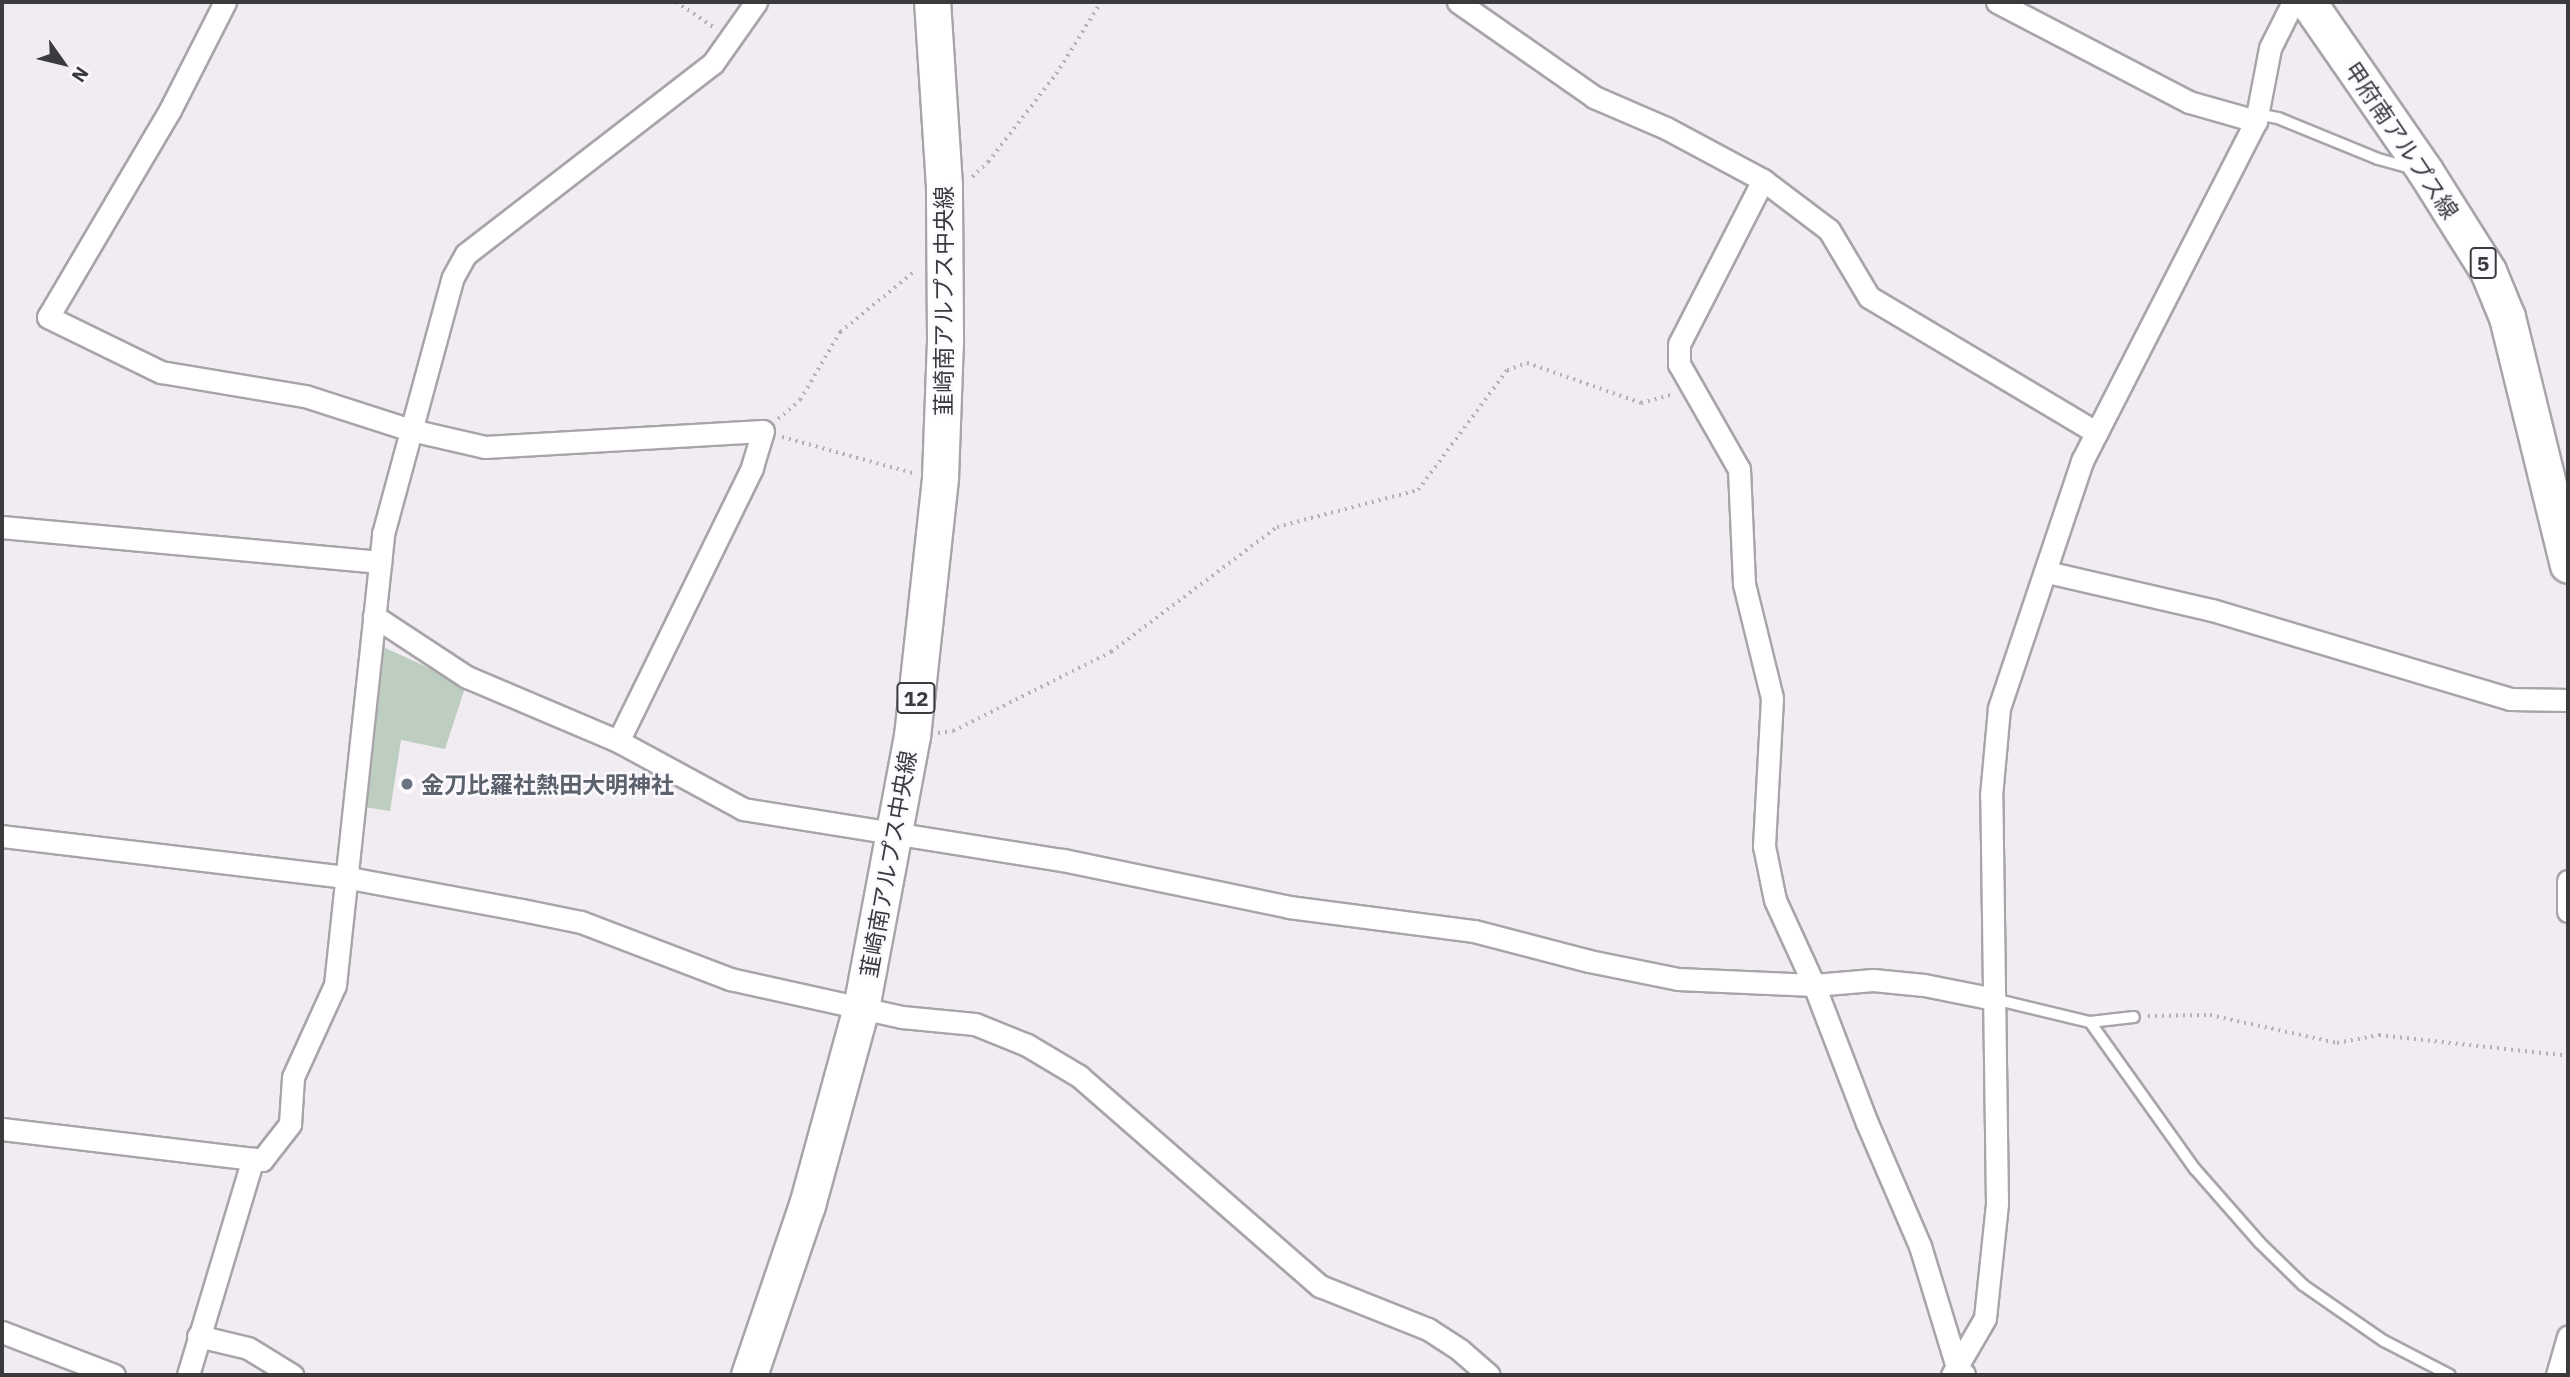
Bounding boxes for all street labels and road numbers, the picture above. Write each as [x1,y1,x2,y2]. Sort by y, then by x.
street label: 甲府南アルプス線 [2339,56,2465,224]
street label: 韮崎南アルプス中央線 [929,186,957,416]
road number: 5 [2469,246,2497,280]
road number: 12 [895,680,937,716]
street label: 韮崎南アルプス中央線 [854,748,922,980]

